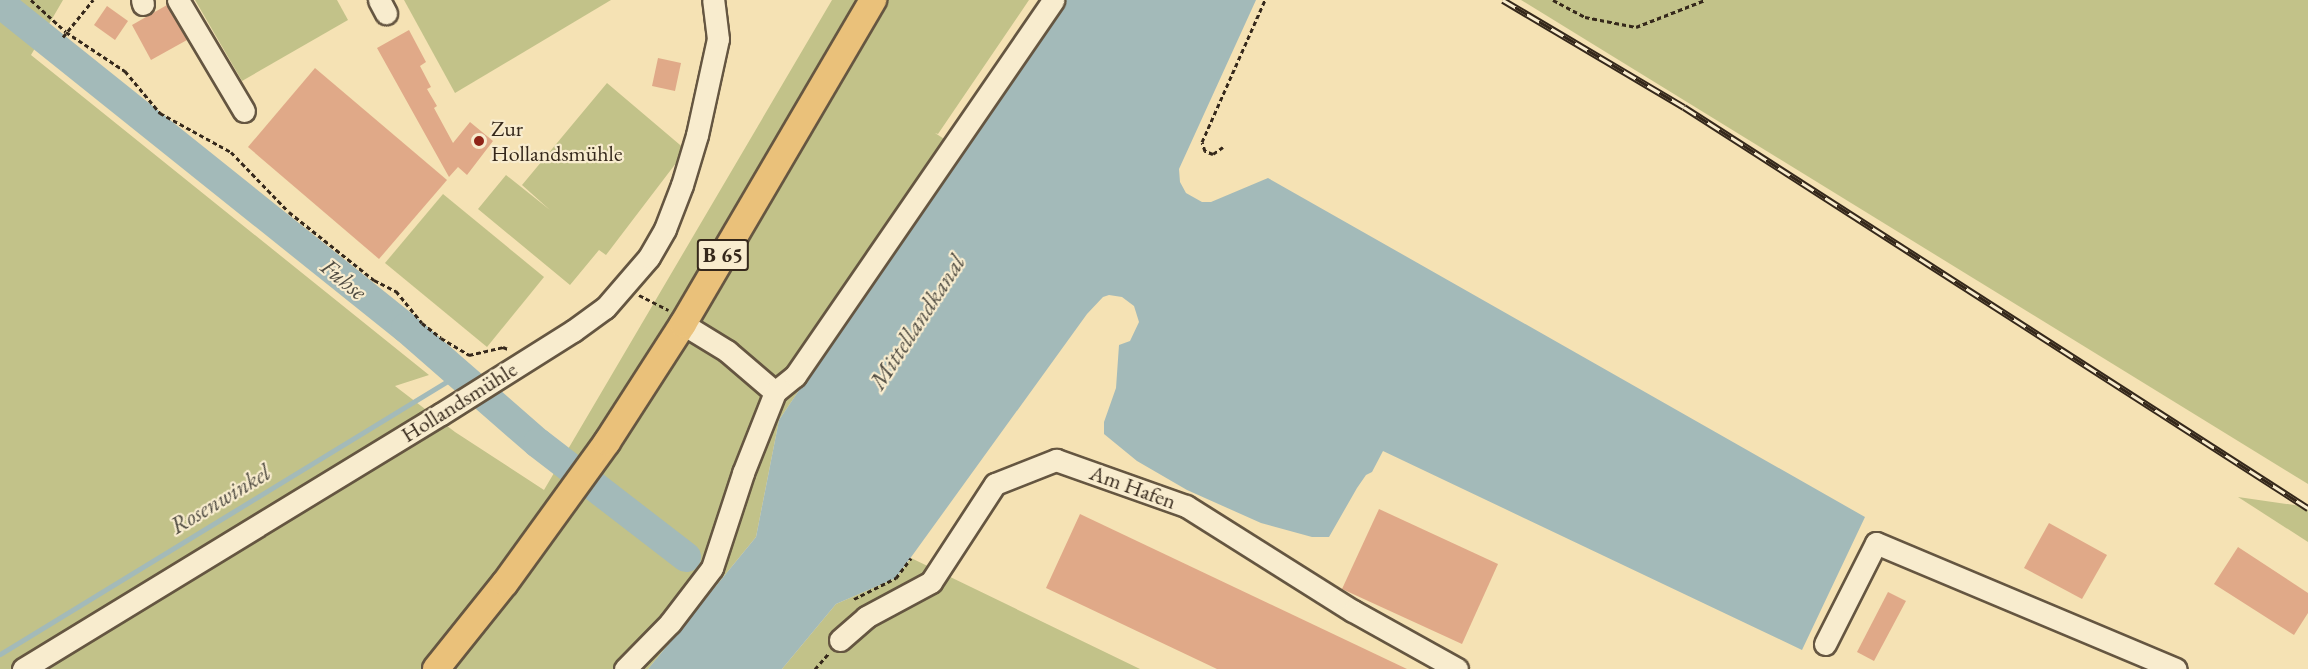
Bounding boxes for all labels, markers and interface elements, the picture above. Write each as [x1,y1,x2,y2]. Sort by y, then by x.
place label: Zur Hollandsmühle [491,115,622,166]
marker: Zur Hollandsmühle [472,134,486,148]
road number: B 65 [696,237,750,273]
water label: Mittellandkanal [863,249,971,395]
water label: Fuhse [315,252,373,306]
street label: Hollandsmühle [396,356,522,448]
water label: Rosenwinkel [164,458,276,540]
street label: Am Hafen [1086,459,1180,515]

